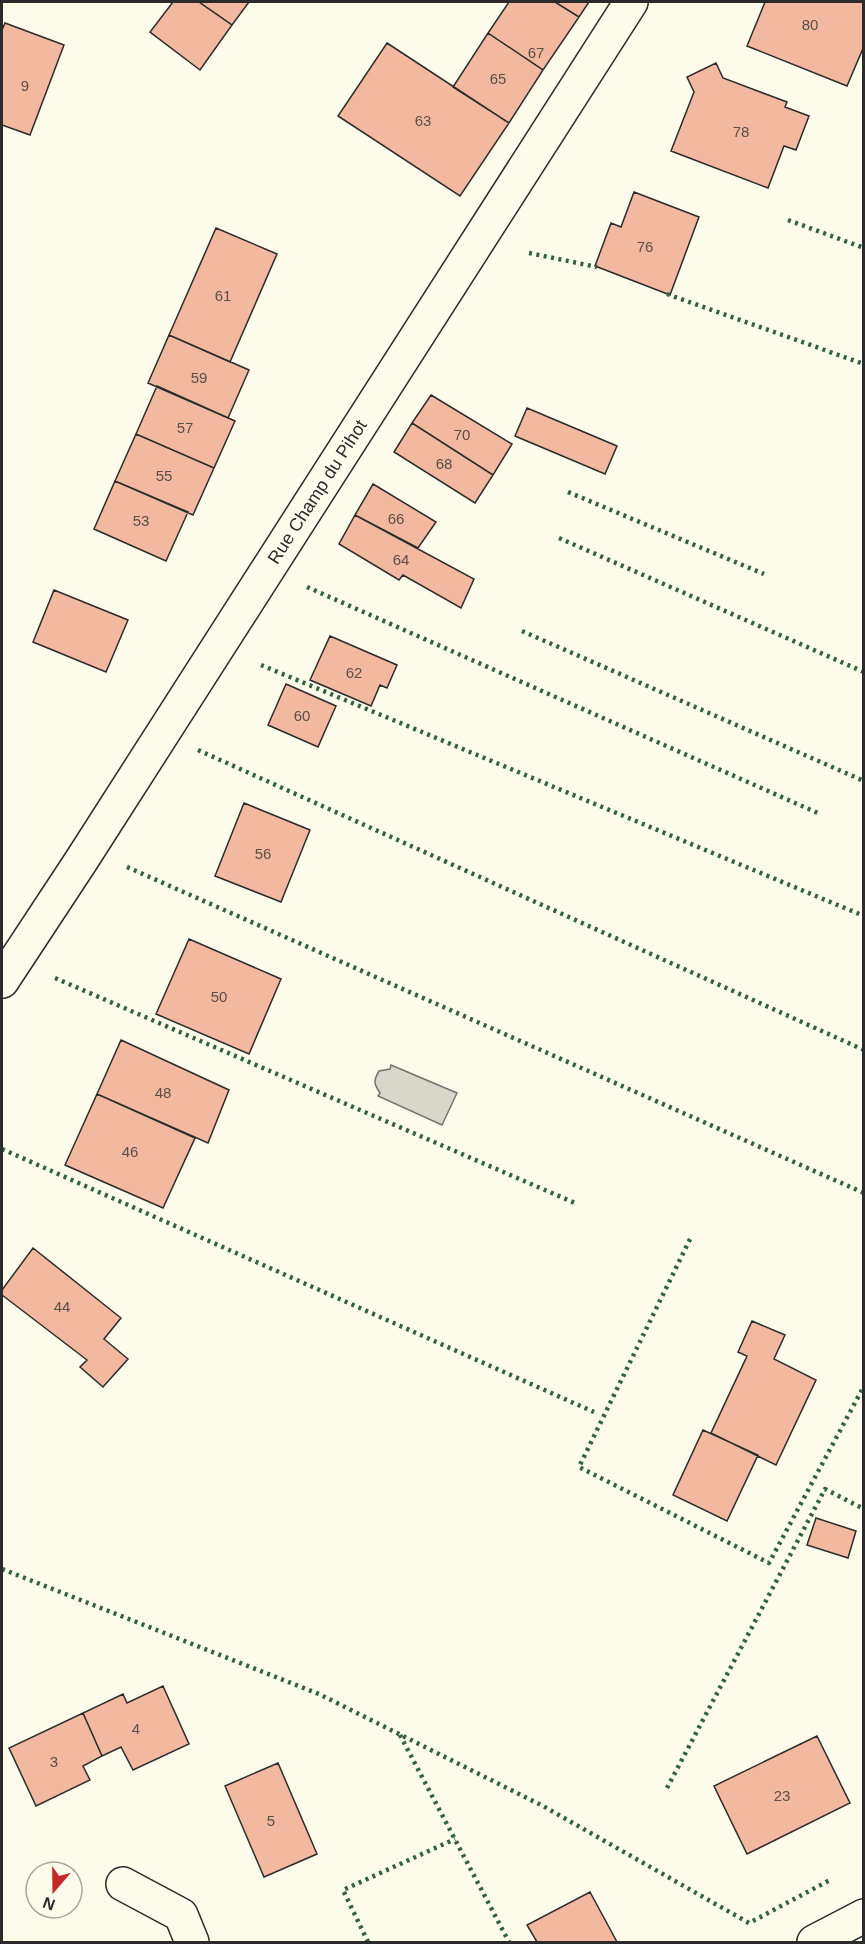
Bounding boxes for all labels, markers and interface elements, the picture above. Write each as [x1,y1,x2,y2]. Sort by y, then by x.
house number: 80 [802,16,818,33]
house number: 67 [528,44,544,61]
house number: 65 [490,70,506,87]
house number: 9 [21,77,29,94]
house number: 63 [415,112,431,129]
house number: 78 [733,123,749,140]
house number: 76 [637,238,653,255]
house number: 61 [215,287,231,304]
house number: 59 [191,369,207,386]
street label: Rue Champ du Pihot [264,416,371,568]
house number: 57 [177,419,193,436]
house number: 70 [454,426,470,443]
house number: 68 [436,455,452,472]
house number: 55 [156,467,172,484]
house number: 66 [388,510,404,527]
house number: 53 [133,512,149,529]
house number: 64 [393,551,409,568]
house number: 62 [346,664,362,681]
house number: 60 [294,707,310,724]
house number: 56 [255,845,271,862]
house number: 50 [211,988,227,1005]
house number: 48 [155,1084,171,1101]
house number: 46 [122,1143,138,1160]
house number: 44 [54,1298,70,1315]
house number: 4 [132,1720,140,1737]
house number: 3 [50,1753,58,1770]
house number: 23 [774,1787,790,1804]
house number: 5 [267,1812,275,1829]
north arrow [24,1860,84,1920]
text: N [41,1894,57,1914]

